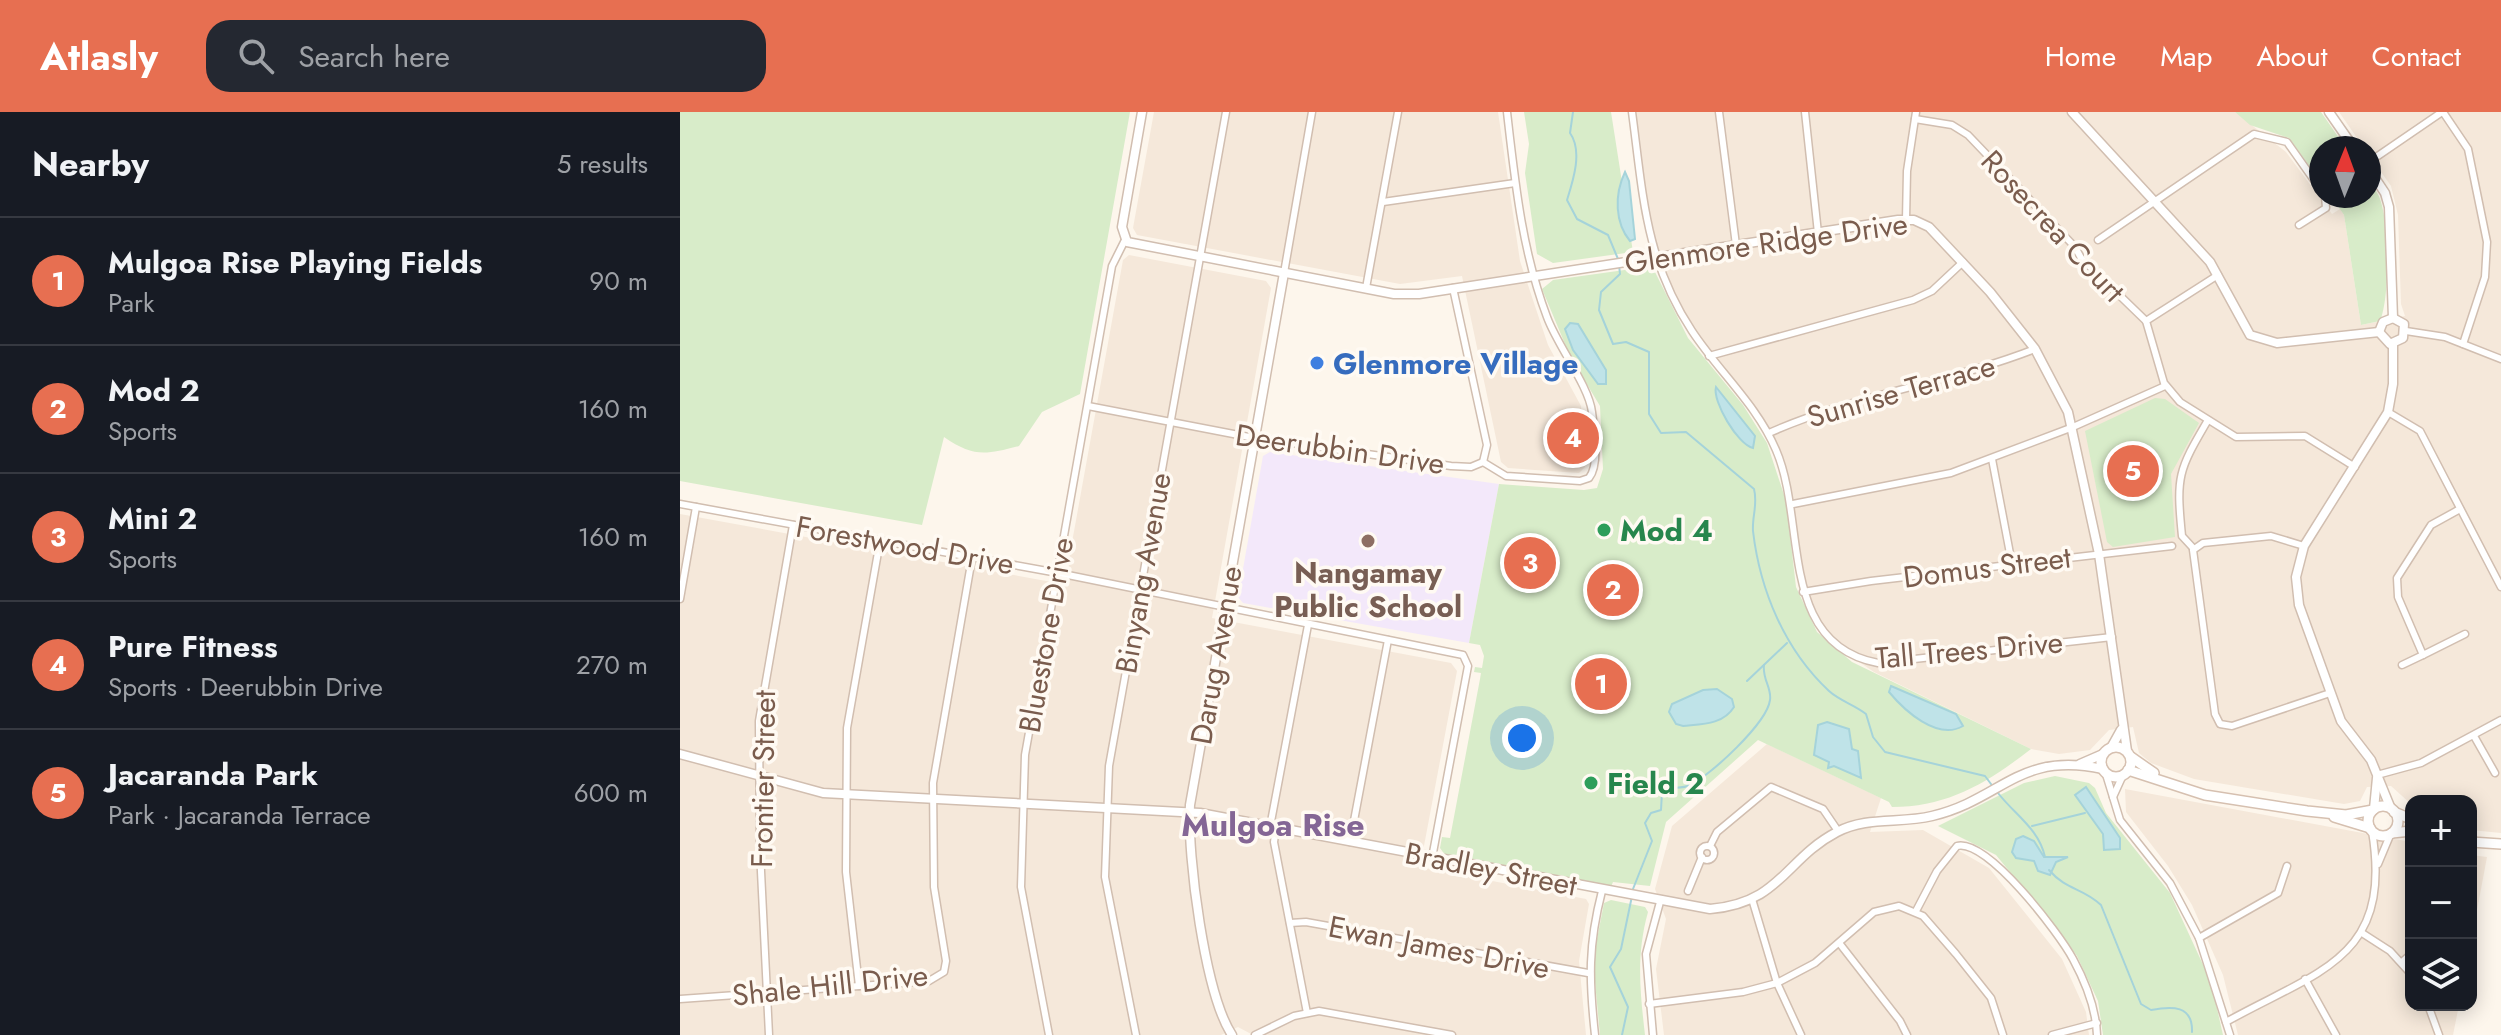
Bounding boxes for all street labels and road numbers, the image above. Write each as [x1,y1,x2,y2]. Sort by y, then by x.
street label: Rosecrea Court [1971,140,2135,312]
street label: Glenmore Ridge Drive [1622,202,1910,284]
street label: Sunrise Terrace [1802,344,2000,438]
street label: Deerubbin Drive [1233,413,1447,485]
street label: Binyang Avenue [1104,469,1182,677]
street label: Forestwood Drive [793,505,1017,585]
street label: Bluestone Drive [1008,534,1084,736]
street label: Domus Street [1901,535,2074,599]
street label: Darug Avenue [1179,562,1253,748]
street label: Tall Trees Drive [1873,620,2065,680]
street label: Frontier Street [740,689,786,868]
street label: Bradley Street [1401,831,1581,907]
street label: Ewan James Drive [1325,904,1553,990]
street label: Shale Hill Drive [730,953,930,1017]

